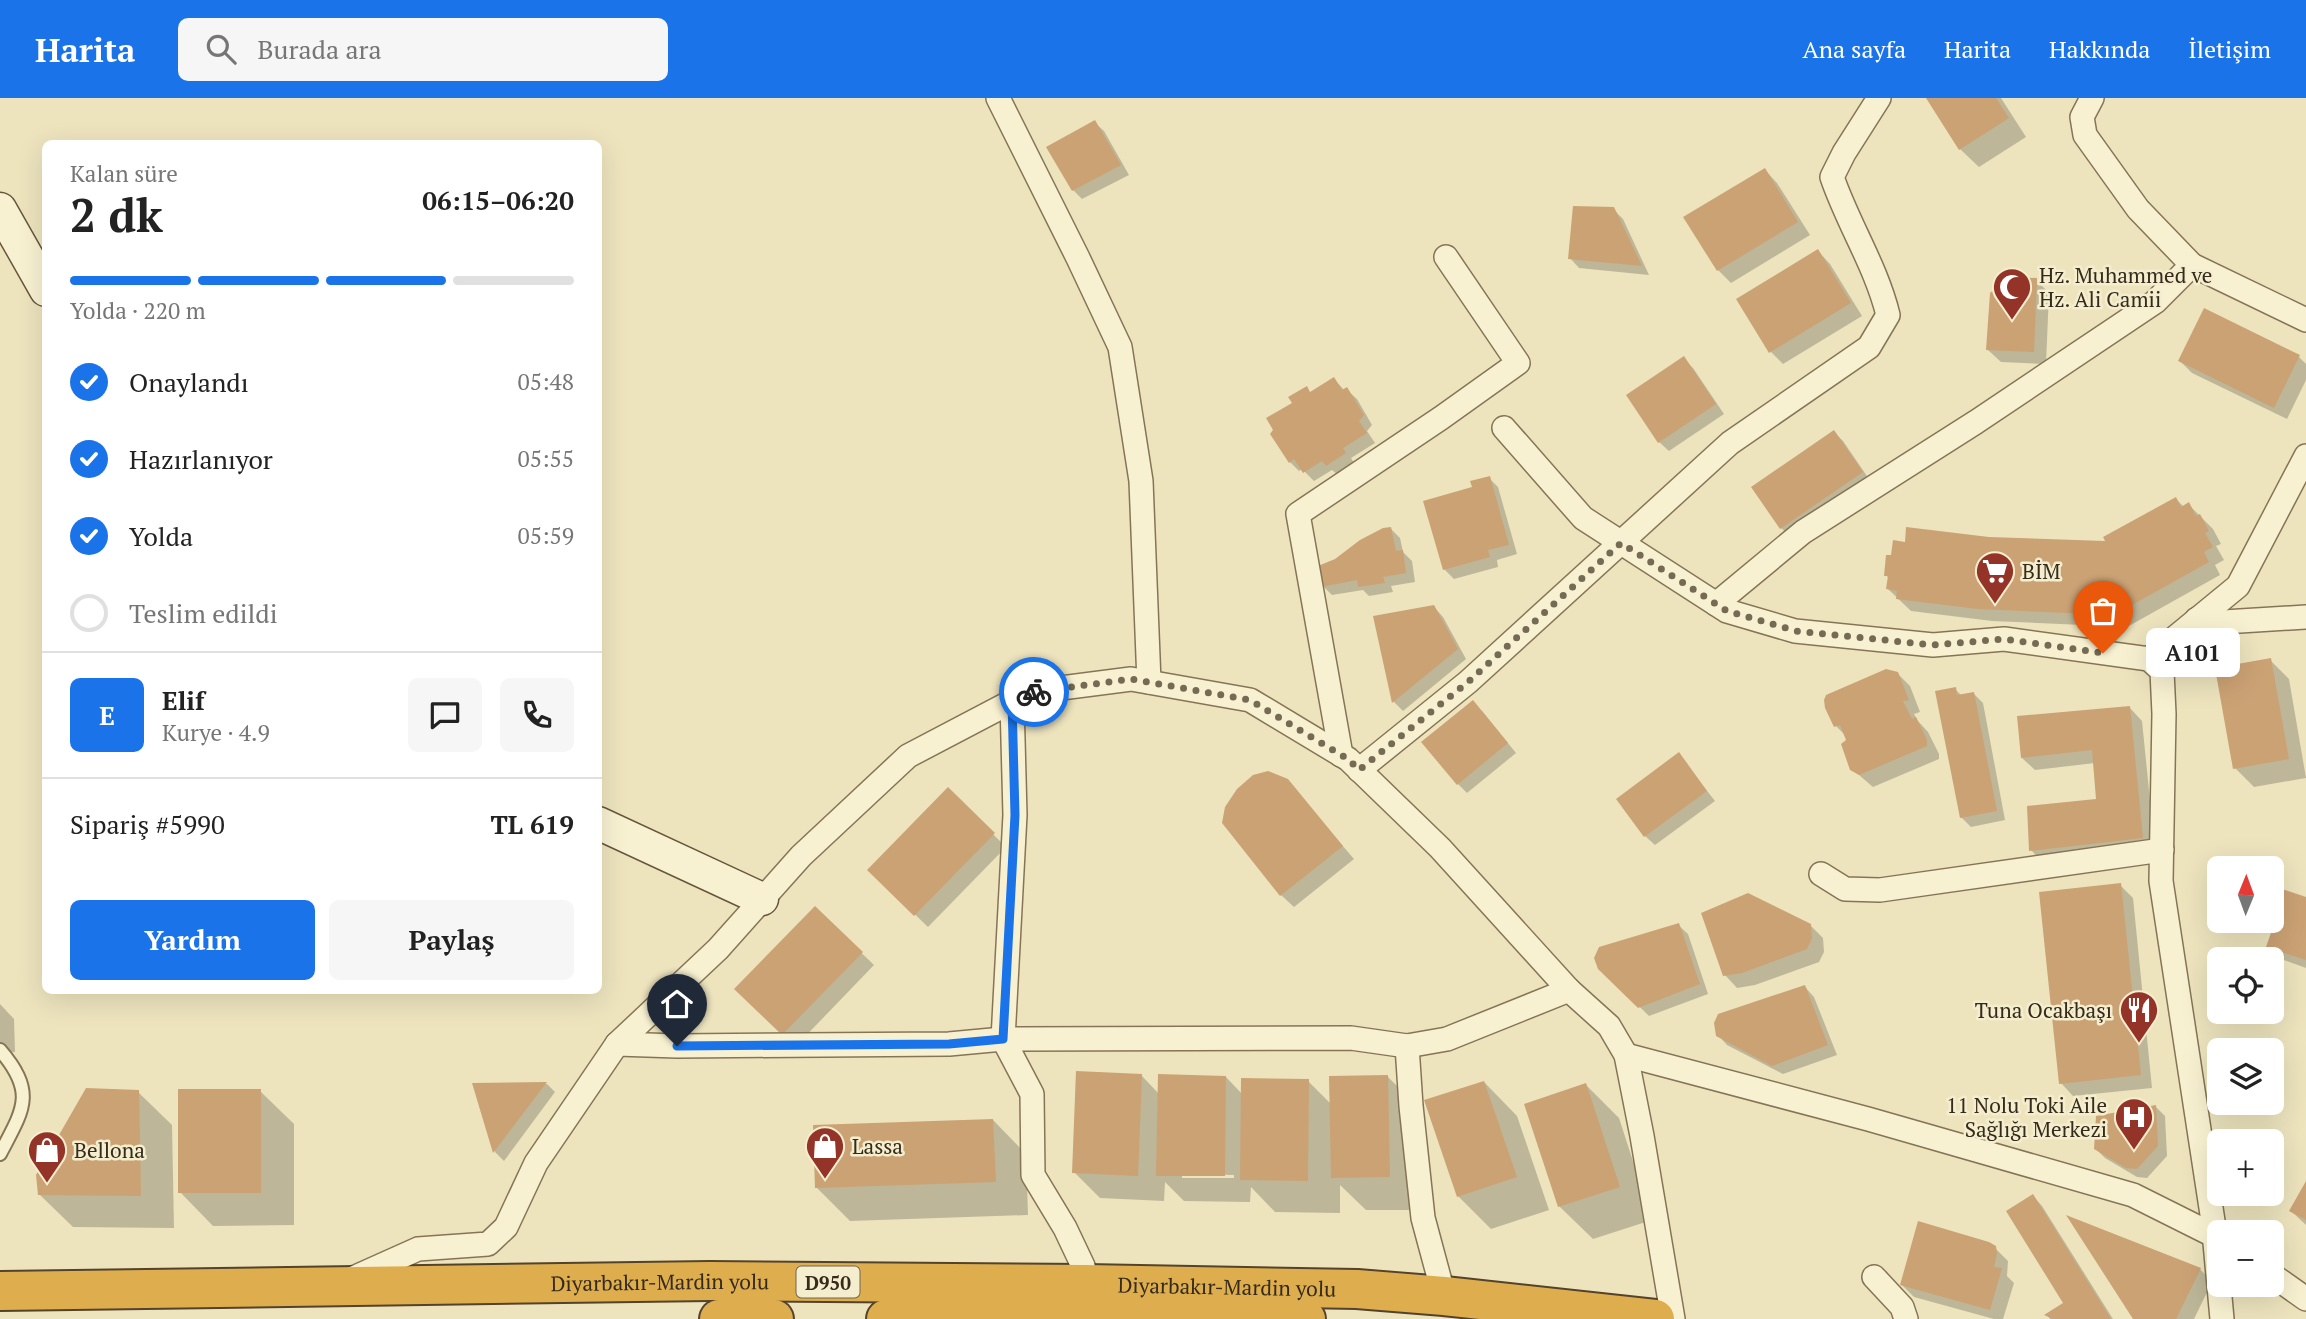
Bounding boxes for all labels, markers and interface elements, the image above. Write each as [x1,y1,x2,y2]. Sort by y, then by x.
search box [178,18,668,81]
text: Harita [35,28,136,71]
icon: search [202,30,240,68]
text: Burada ara [258,32,382,66]
text: Ana sayfa [1802,33,1906,65]
text: Harita [1944,33,2011,65]
text: Hakkında [2049,33,2150,65]
text: İletişim [2188,33,2271,65]
text: Kalan süre [70,158,178,189]
text: 06:15–06:20 [422,183,574,217]
text: 2 dk [70,184,163,245]
place label: Hz. Muhammed ve Hz. Ali Camii [2039,261,2212,313]
mosque icon: Hz. Muhammed ve Hz. Ali Camii [1991,266,2033,321]
text: Yolda · 220 m [70,295,206,326]
icon: check [70,363,108,401]
text: Onaylandı [129,365,249,399]
text: 05:48 [517,366,574,397]
icon: check [70,440,108,478]
text: Hazırlanıyor [129,442,273,476]
text: 05:55 [517,443,574,474]
icon: check [70,517,108,555]
text: Yolda [129,519,193,553]
text: 05:59 [517,520,574,551]
supermarket icon: BİM [1974,550,2016,605]
place label: BİM [2022,557,2061,585]
pin [2073,581,2133,653]
icon: bag [2084,592,2122,630]
text: Teslim edildi [129,596,278,630]
callout: A101 [2145,628,2240,678]
text: A101 [2165,637,2221,668]
courier [999,657,1069,727]
icon: bike [1015,673,1053,711]
button: chat [408,678,482,752]
button: phone [500,678,574,752]
text: Elif [162,683,205,717]
text: E [99,698,115,732]
text: Kurye · 4.9 [162,717,270,748]
text: Sipariş #5990 [70,807,225,841]
text: TL 619 [490,807,574,841]
north arrow [2207,856,2284,933]
map controls [2207,856,2284,1297]
button: Yardım [70,900,315,980]
button: Paylaş [329,900,574,980]
button: locate [2207,947,2284,1024]
pin [647,974,707,1046]
icon: home [658,985,696,1023]
restaurant icon: Tuna Ocakbaşı [2118,989,2160,1044]
place label: Tuna Ocakbaşı [1975,996,2112,1024]
button: layers [2207,1038,2284,1115]
place label: 11 Nolu Toki Aile Sağlığı Merkezi [1946,1091,2107,1143]
hospital icon: 11 Nolu Toki Aile Sağlığı Merkezi [2113,1096,2155,1151]
shop icon: Lassa [804,1125,846,1180]
shop icon: Bellona [26,1129,68,1184]
button: + [2207,1129,2284,1206]
place label: Lassa [852,1132,903,1160]
place label: Bellona [74,1136,145,1164]
button: − [2207,1220,2284,1297]
road number: D950 [796,1266,860,1298]
street label: Diyarbakır-Mardin yolu [550,1267,769,1297]
street label: Diyarbakır-Mardin yolu [1117,1271,1336,1303]

